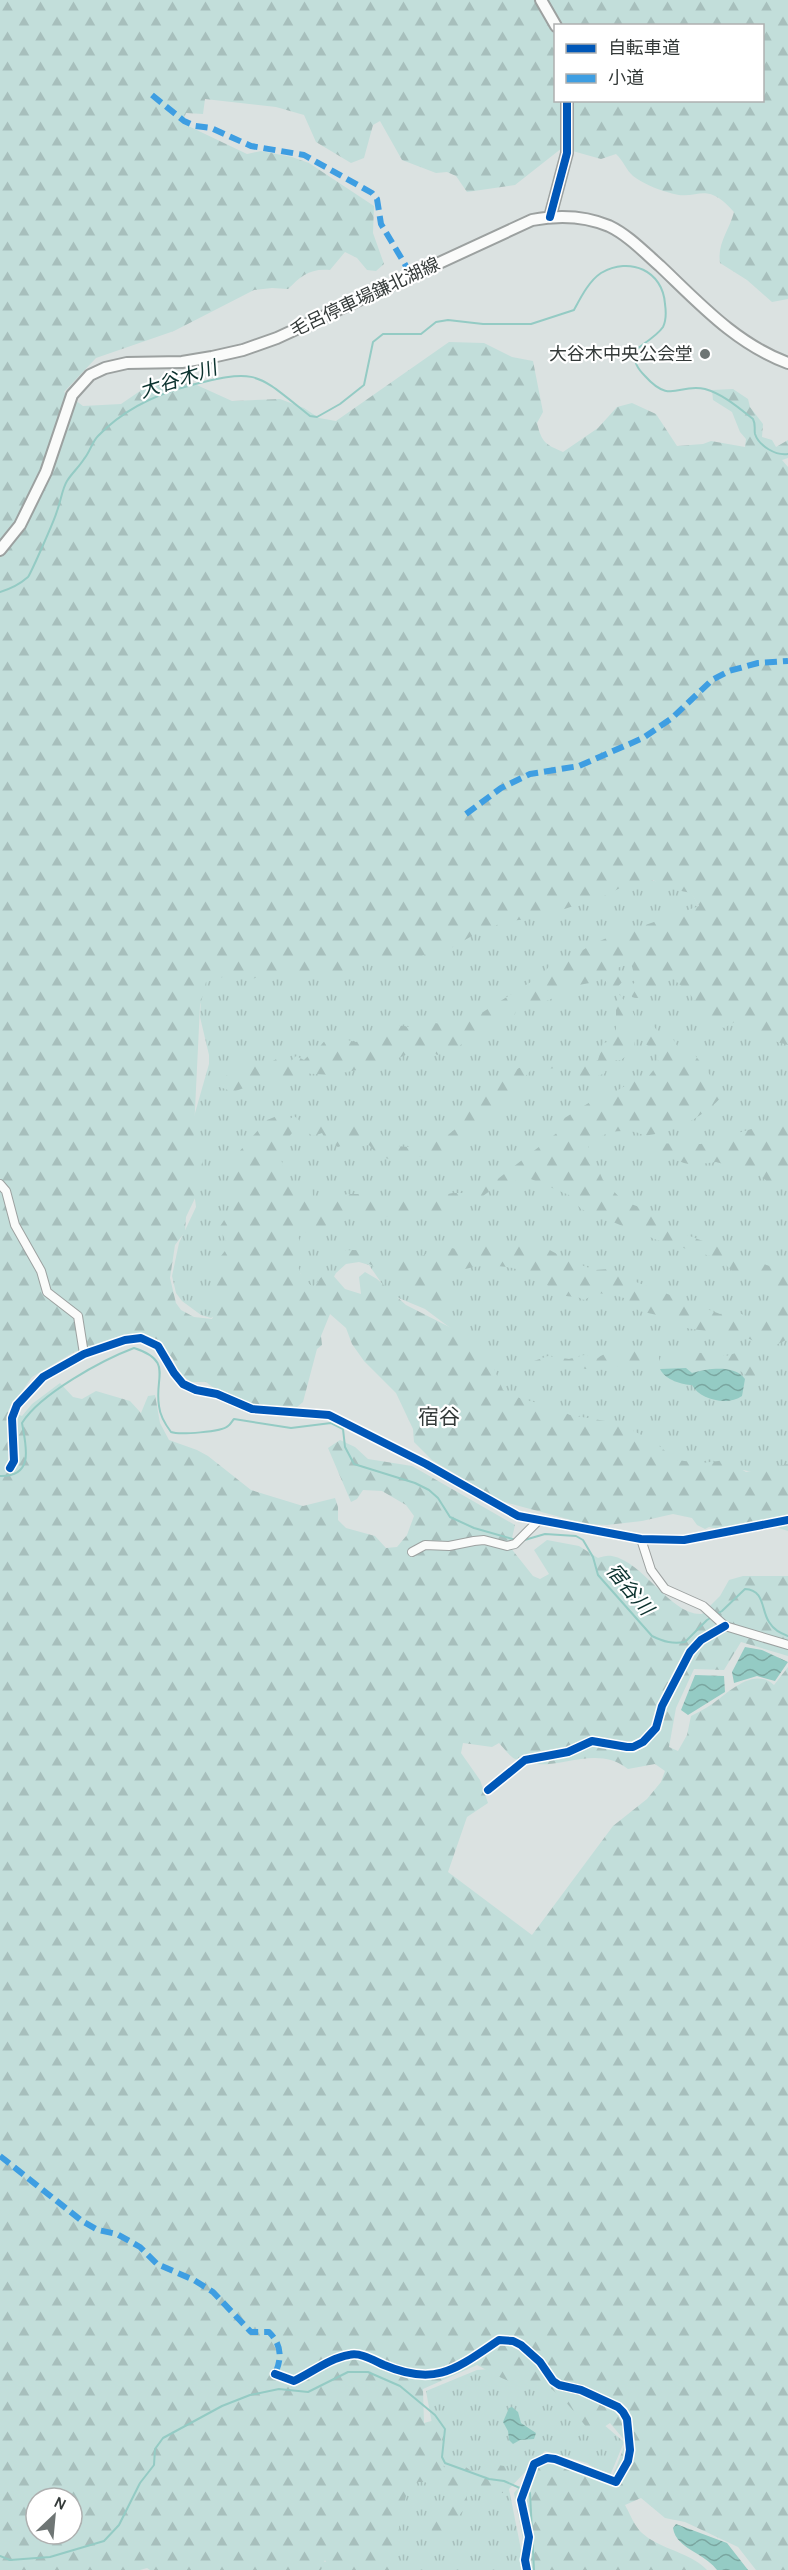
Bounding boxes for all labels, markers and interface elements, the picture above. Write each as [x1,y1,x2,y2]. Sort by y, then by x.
legend [554,24,764,102]
text: 自転車道 [608,37,680,59]
text: 小道 [608,67,644,89]
street label: 毛呂停車場鎌北湖線 [287,253,443,341]
place label: 大谷木中央公会堂 [549,343,693,365]
marker: 大谷木中央公会堂 [698,347,712,361]
water label: 大谷木川 [137,356,222,403]
district label: 宿谷 [418,1405,460,1429]
water label: 宿谷川 [602,1559,659,1621]
north arrow [24,2486,84,2546]
text: N [51,2492,70,2514]

